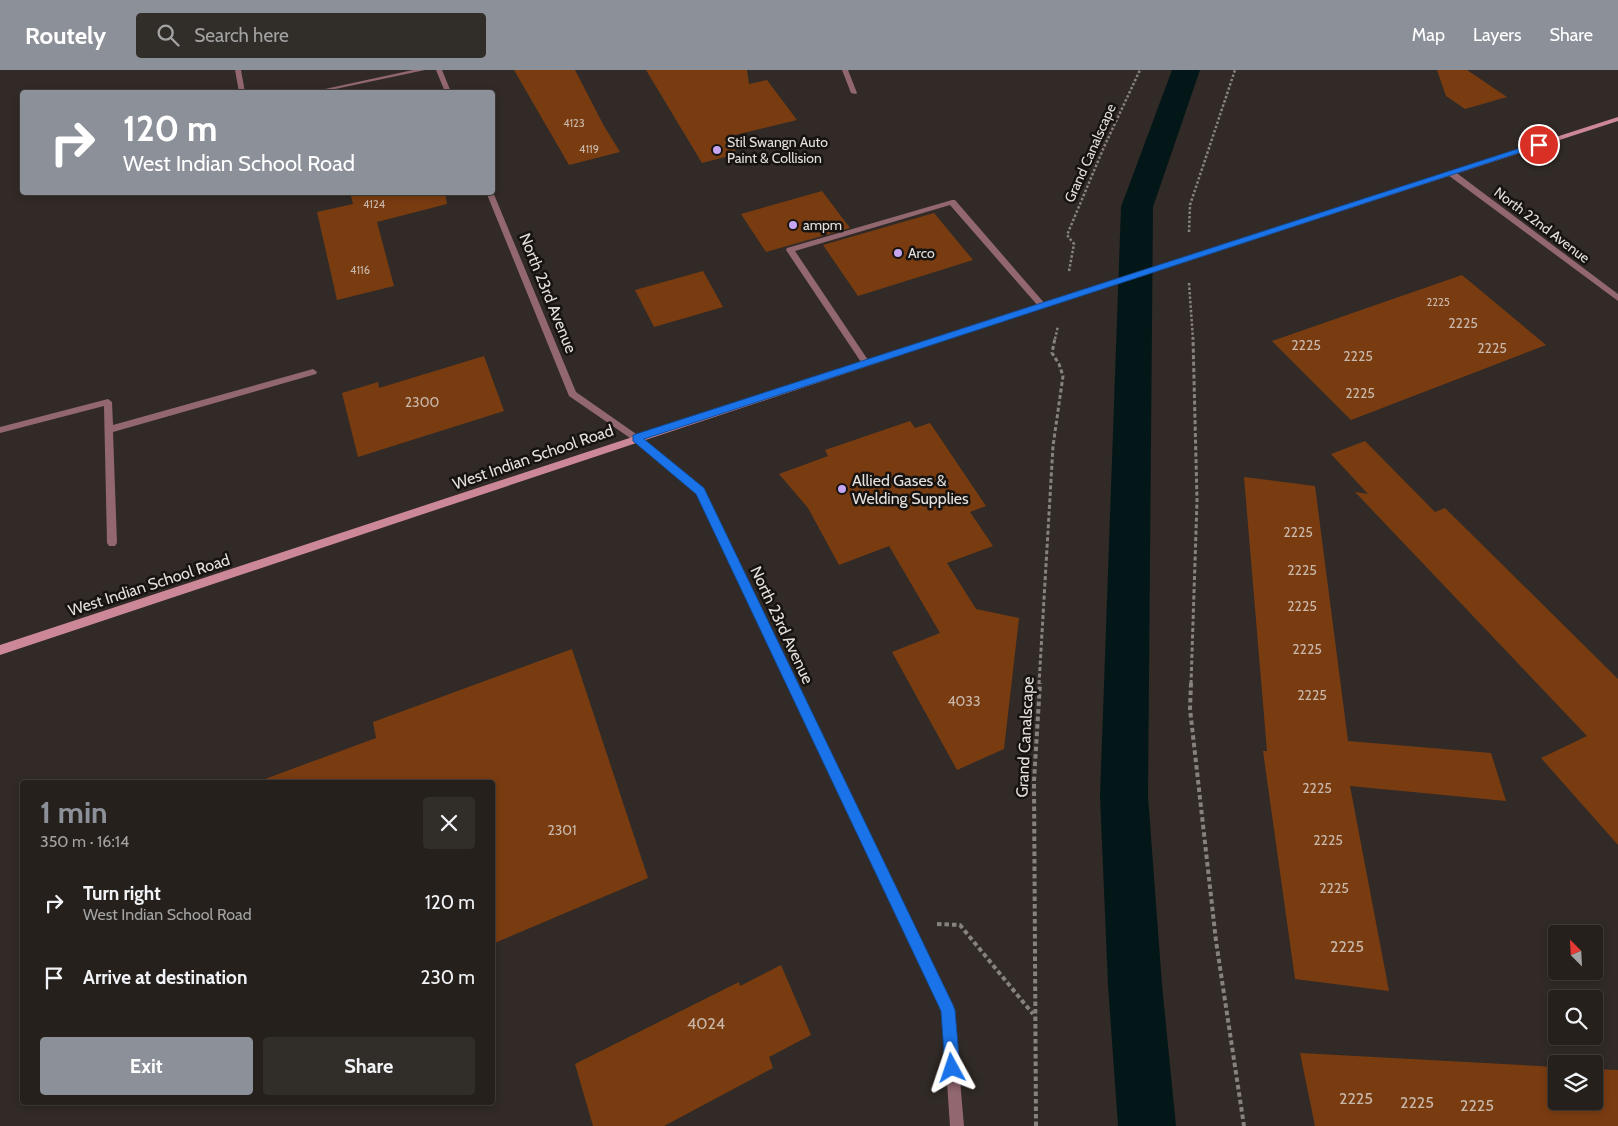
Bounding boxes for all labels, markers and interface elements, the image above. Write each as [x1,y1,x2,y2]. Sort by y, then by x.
search box [136,13,486,58]
text: Routely [25,21,106,50]
icon: search [154,21,182,49]
text: Search here [194,24,289,47]
text: Map [1412,24,1445,46]
text: Layers [1473,24,1522,46]
text: Share [1550,24,1593,46]
street label: Grand Canalscape [1060,101,1120,205]
text: 120 m [123,107,217,150]
icon: right [40,110,105,175]
house number: 4123 [563,116,585,130]
pin [1518,124,1560,166]
icon: arrive [1525,131,1553,159]
place label: Stil Swangn Auto Paint & Collision [727,133,828,167]
house number: 4119 [579,142,599,156]
marker: Stil Swangn Auto Paint & Collision [711,144,723,156]
text: West Indian School Road [123,150,355,177]
street label: North 22nd Avenue [1491,183,1593,267]
house number: 4124 [363,197,386,211]
place label: ampm [803,216,842,234]
marker: ampm [787,219,799,231]
street label: North 23rd Avenue [515,230,581,356]
place label: Arco [908,244,935,262]
marker: Arco [892,247,904,259]
house number: 4116 [350,263,370,277]
house number: 2225 [1426,295,1450,309]
house number: 2225 [1448,314,1478,332]
house number: 2225 [1291,336,1321,354]
house number: 2225 [1477,339,1507,357]
house number: 2225 [1343,347,1373,365]
house number: 2225 [1345,384,1375,402]
house number: 2300 [405,393,439,411]
street label: West Indian School Road [450,421,616,493]
place label: Allied Gases & Welding Supplies [852,471,969,508]
marker: Allied Gases & Welding Supplies [836,483,848,495]
house number: 2225 [1283,523,1313,541]
street label: West Indian School Road [66,550,232,620]
house number: 2225 [1287,561,1317,579]
street label: North 23rd Avenue [746,563,818,687]
house number: 2225 [1287,597,1317,615]
house number: 2225 [1292,640,1322,658]
street label: Grand Canalscape [1012,676,1038,798]
house number: 2225 [1297,686,1327,704]
house number: 4033 [947,692,981,710]
house number: 2225 [1302,779,1332,797]
text: 1 min [40,794,108,831]
button: close [423,797,475,849]
house number: 2301 [547,821,577,839]
house number: 2225 [1313,831,1343,849]
text: 350 m · 16:14 [40,832,129,851]
house number: 2225 [1319,879,1349,897]
text: Turn right [83,882,161,905]
icon: right [40,889,68,917]
text: 120 m [425,891,475,914]
text: West Indian School Road [83,905,252,924]
north arrow [1548,925,1602,980]
map controls [1548,925,1603,1110]
house number: 2225 [1330,937,1364,956]
icon: arrive [40,964,68,992]
text: Arrive at destination [83,966,247,989]
text: 230 m [421,966,475,989]
button: search [1548,990,1603,1045]
house number: 4024 [687,1014,725,1033]
button: Exit [40,1037,253,1095]
button: Share [263,1037,475,1095]
position arrow [925,1041,977,1093]
button: layers [1548,1055,1603,1110]
house number: 2225 [1339,1089,1373,1108]
house number: 2225 [1400,1093,1434,1112]
house number: 2225 [1460,1096,1494,1115]

